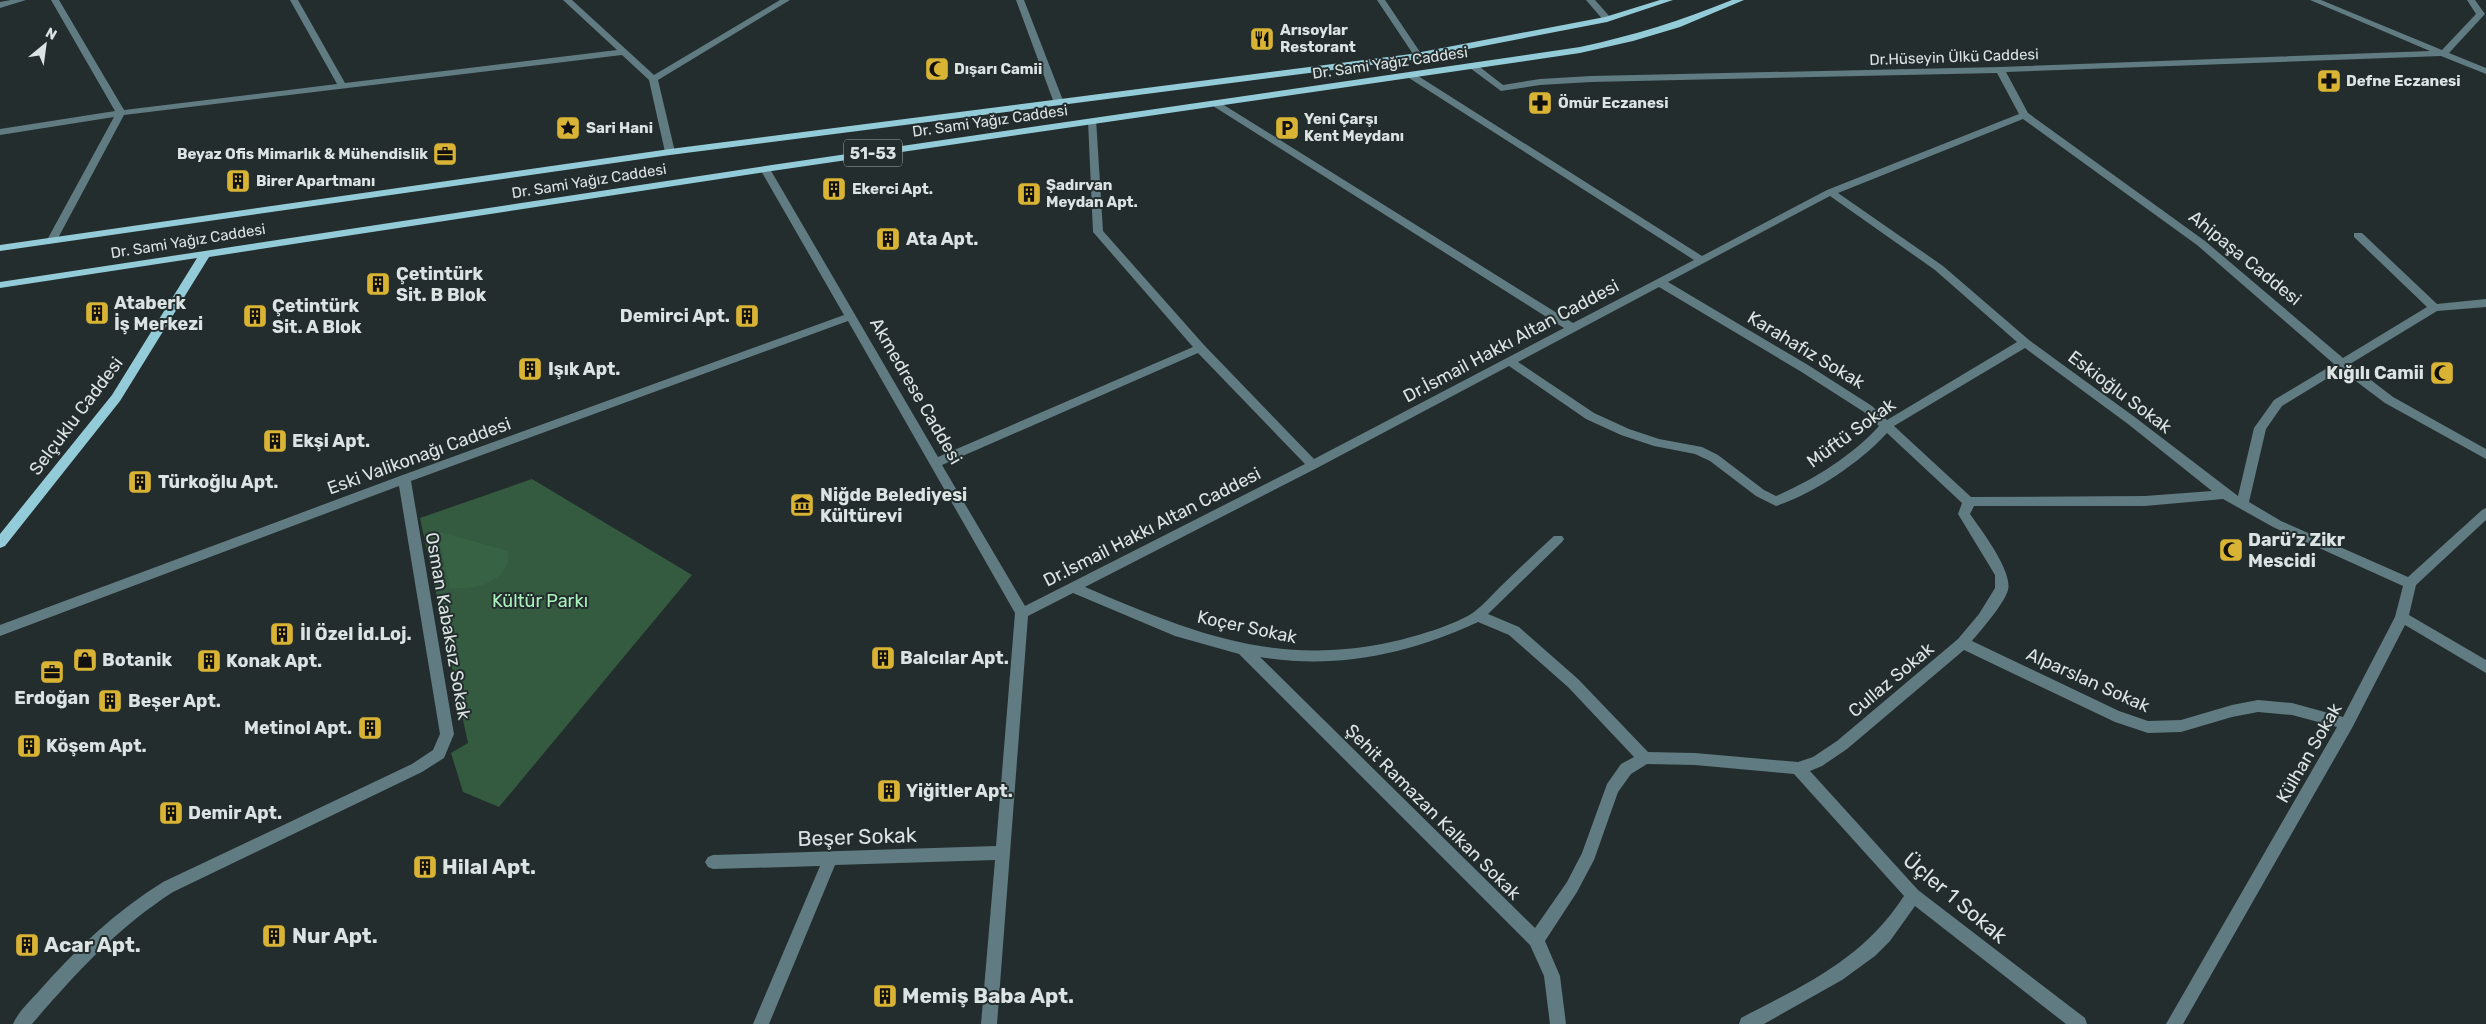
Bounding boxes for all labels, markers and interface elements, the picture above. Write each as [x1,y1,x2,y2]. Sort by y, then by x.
north arrow [20,20,70,70]
place label: Arısoylar Restorant [1280,21,1356,56]
text: N [43,24,60,44]
restaurant icon: Arısoylar Restorant [1249,26,1275,52]
street label: Dr. Sami Yağız Caddesi [1311,43,1469,83]
street label: Dr.Hüseyin Ülkü Caddesi [1869,45,2039,69]
mosque icon: Dışarı Camii [924,56,950,82]
place label: Dışarı Camii [954,60,1042,78]
pharmacy icon: Defne Eczanesi [2316,68,2342,94]
place label: Defne Eczanesi [2346,72,2461,90]
pharmacy icon: Ömür Eczanesi [1527,90,1553,116]
place label: Ömür Eczanesi [1558,94,1668,112]
street label: Dr. Sami Yağız Caddesi [911,101,1069,141]
place label: Yeni Çarşı Kent Meydanı [1304,110,1404,145]
place icon: Sari Hani [555,115,581,141]
parking icon: Yeni Çarşı Kent Meydanı [1274,115,1300,141]
place label: Sari Hani [586,119,653,137]
road number: 51-53 [844,140,902,167]
office icon: Beyaz Ofis Mimarlık & Mühendislik [432,141,458,167]
place label: Beyaz Ofis Mimarlık & Mühendislik [177,145,428,163]
street label: Dr. Sami Yağız Caddesi [510,160,668,202]
building icon: Birer Apartmanı [225,168,251,194]
place label: Birer Apartmanı [256,172,375,190]
building icon: Ekerci Apt. [821,176,847,202]
place label: Şadırvan Meydan Apt. [1046,176,1138,211]
place label: Ekerci Apt. [852,180,933,198]
building icon: Şadırvan Meydan Apt. [1016,181,1042,207]
street label: Ahipaşa Caddesi [2184,206,2306,310]
street label: Dr. Sami Yağız Caddesi [109,220,267,262]
building icon: Ata Apt. [875,226,901,252]
place label: Ata Apt. [906,228,978,250]
place label: Çetintürk Sit. B Blok [396,263,487,306]
building icon: Çetintürk Sit. B Blok [365,271,391,297]
street label: Dr.İsmail Hakkı Altan Caddesi [1399,275,1623,407]
place label: Ataberk İş Merkezi [114,292,203,335]
place label: Çetintürk Sit. A Blok [272,295,362,338]
building icon: Ataberk İş Merkezi [84,300,110,326]
building icon: Çetintürk Sit. A Blok [242,303,268,329]
building icon: Demirci Apt. [734,303,760,329]
place label: Demirci Apt. [620,305,730,327]
street label: Karahafız Sokak [1743,306,1869,394]
street label: Akmedrese Caddesi [865,314,967,468]
street label: Eskioğlu Sokak [2064,346,2177,439]
street label: Selçuklu Caddesi [24,353,128,479]
building icon: Işık Apt. [517,356,543,382]
place label: Işık Apt. [548,358,620,380]
mosque icon: Kığılı Camii [2429,360,2455,386]
place label: Kığılı Camii [2326,362,2424,384]
street label: Müftü Sokak [1802,393,1900,473]
street label: Eski Valikonağı Caddesi [324,413,514,499]
building icon: Ekşi Apt. [262,428,288,454]
place label: Ekşi Apt. [292,430,370,452]
street label: Dr.İsmail Hakkı Altan Caddesi [1040,462,1264,592]
building icon: Türkoğlu Apt. [127,469,153,495]
place label: Türkoğlu Apt. [158,471,278,493]
place label: Niğde Belediyesi Kültürevi [820,484,967,527]
museum icon: Niğde Belediyesi Kültürevi [789,492,815,518]
place label: Darü’z Zikr Mescidi [2248,529,2345,572]
street label: Osman Kabaksız Sokak [421,531,475,722]
mosque icon: Darü’z Zikr Mescidi [2218,537,2244,563]
park label: Kültür Parkı [492,590,588,612]
street label: Koçer Sokak [1195,606,1300,648]
building icon: İl Özel İd.Loj. [269,621,295,647]
place label: İl Özel İd.Loj. [300,623,412,645]
street label: Cullaz Sokak [1844,637,1939,722]
street label: Alparslan Sokak [2023,643,2154,717]
building icon: Balcılar Apt. [870,645,896,671]
shop icon: Botanik [72,647,98,673]
place label: Balcılar Apt. [900,647,1009,669]
building icon: Konak Apt. [196,648,222,674]
place label: Botanik [102,649,172,671]
place label: Konak Apt. [226,650,322,672]
office icon: Erdoğan [39,659,65,685]
place label: Erdoğan [14,687,90,709]
building icon: Beşer Apt. [97,688,123,714]
place label: Beşer Apt. [128,690,221,712]
street label: Külhan Sokak [2272,699,2347,807]
building icon: Metinol Apt. [357,715,383,741]
place label: Metinol Apt. [244,717,352,739]
street label: Şehit Ramazan Kalkan Sokak [1341,720,1526,905]
building icon: Köşem Apt. [16,733,42,759]
place label: Köşem Apt. [46,735,147,757]
building icon: Yiğitler Apt. [876,778,902,804]
place label: Yiğitler Apt. [906,780,1013,802]
building icon: Demir Apt. [158,800,184,826]
place label: Demir Apt. [188,802,282,824]
street label: Beşer Sokak [797,822,917,851]
street label: Üçler 1 Sokak [1898,847,2013,948]
building icon: Hilal Apt. [412,854,438,880]
place label: Hilal Apt. [442,854,536,879]
building icon: Nur Apt. [261,923,287,949]
place label: Nur Apt. [292,923,378,948]
building icon: Acar Apt. [14,932,40,958]
place label: Acar Apt. [44,932,141,957]
building icon: Memiş Baba Apt. [872,983,898,1009]
place label: Memiş Baba Apt. [902,983,1074,1008]

